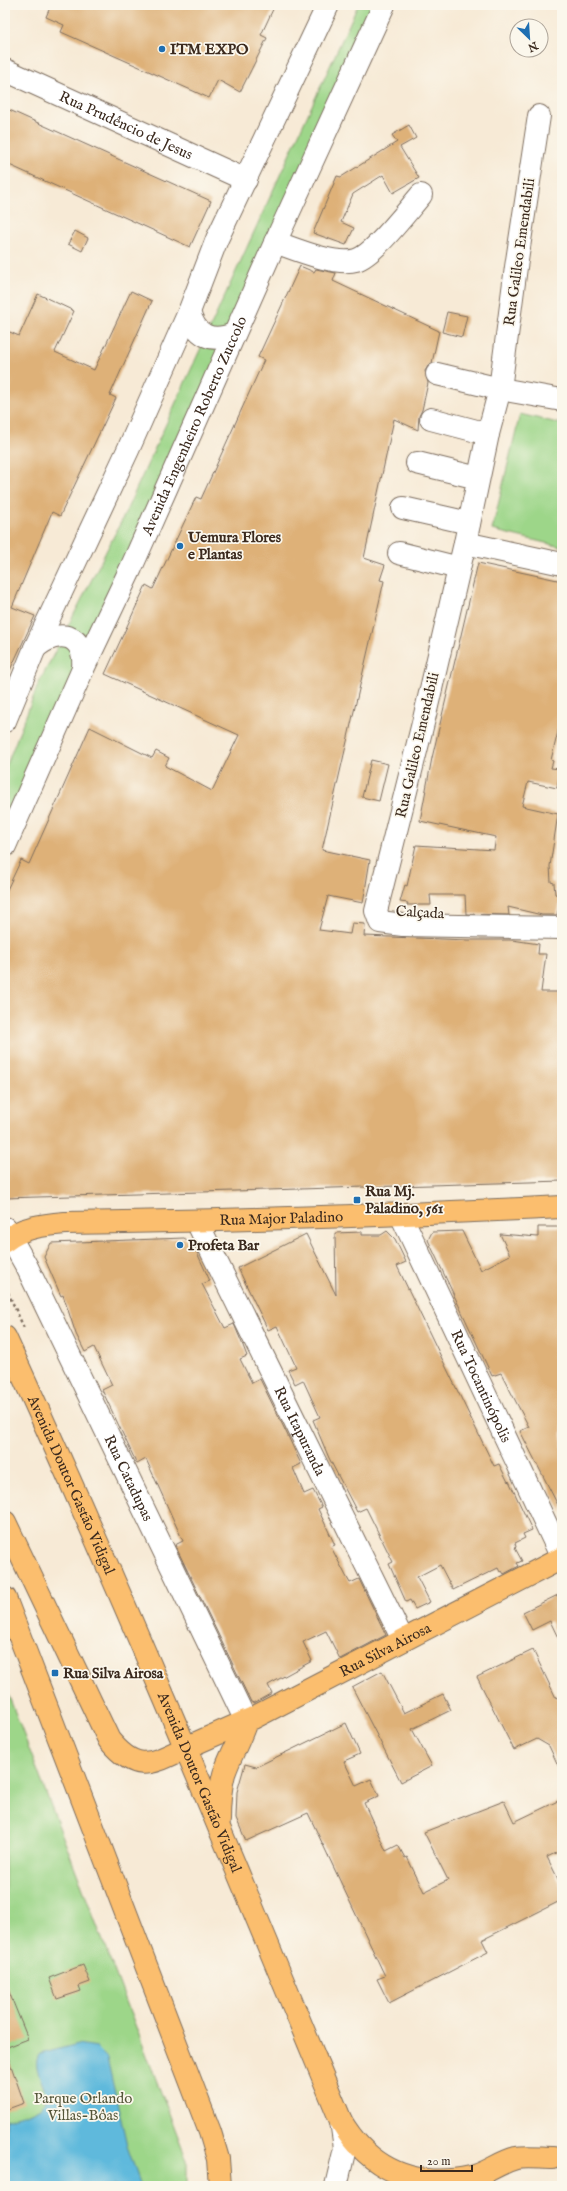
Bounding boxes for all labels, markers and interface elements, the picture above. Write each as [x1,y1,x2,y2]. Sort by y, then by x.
north arrow [509,18,549,58]
text: N [525,37,541,55]
place label: ITM EXPO [170,40,249,59]
marker: ITM EXPO [157,44,167,54]
street label: Rua Prudêncio de Jesus [56,87,196,164]
street label: Rua Galileo Emendabili [500,177,539,327]
street label: Avenida Engenheiro Roberto Zuccolo [137,313,251,539]
place label: Uemura Flores e Plantas [187,528,282,564]
marker: Uemura Flores e Plantas [175,541,185,551]
street label: Rua Galileo Emendabili [391,670,444,820]
street label: Calçada [395,902,445,923]
place label: Rua Mj. Paladino, 561 [365,1182,444,1218]
marker: Rua Mj. Paladino, 561 [352,1195,362,1205]
street label: Rua Major Paladino [219,1207,343,1230]
place label: Profeta Bar [188,1236,260,1255]
marker: Profeta Bar [175,1240,185,1250]
street label: Rua Tocantinópolis [446,1327,515,1446]
street label: Rua Itapuranda [270,1383,330,1479]
street label: Avenida Doutor Gastão Vidigal [22,1391,119,1578]
street label: Rua Catadupas [99,1432,157,1524]
street label: Rua Silva Airosa [336,1618,435,1682]
place label: Rua Silva Airosa [63,1664,164,1683]
marker: Rua Silva Airosa [50,1668,60,1678]
street label: Avenida Doutor Gastão Vidigal [153,1688,246,1876]
park label: Parque Orlando Villas-Bôas [34,2089,132,2125]
scale bar [421,2147,472,2173]
text: 20 m [427,2154,450,2169]

